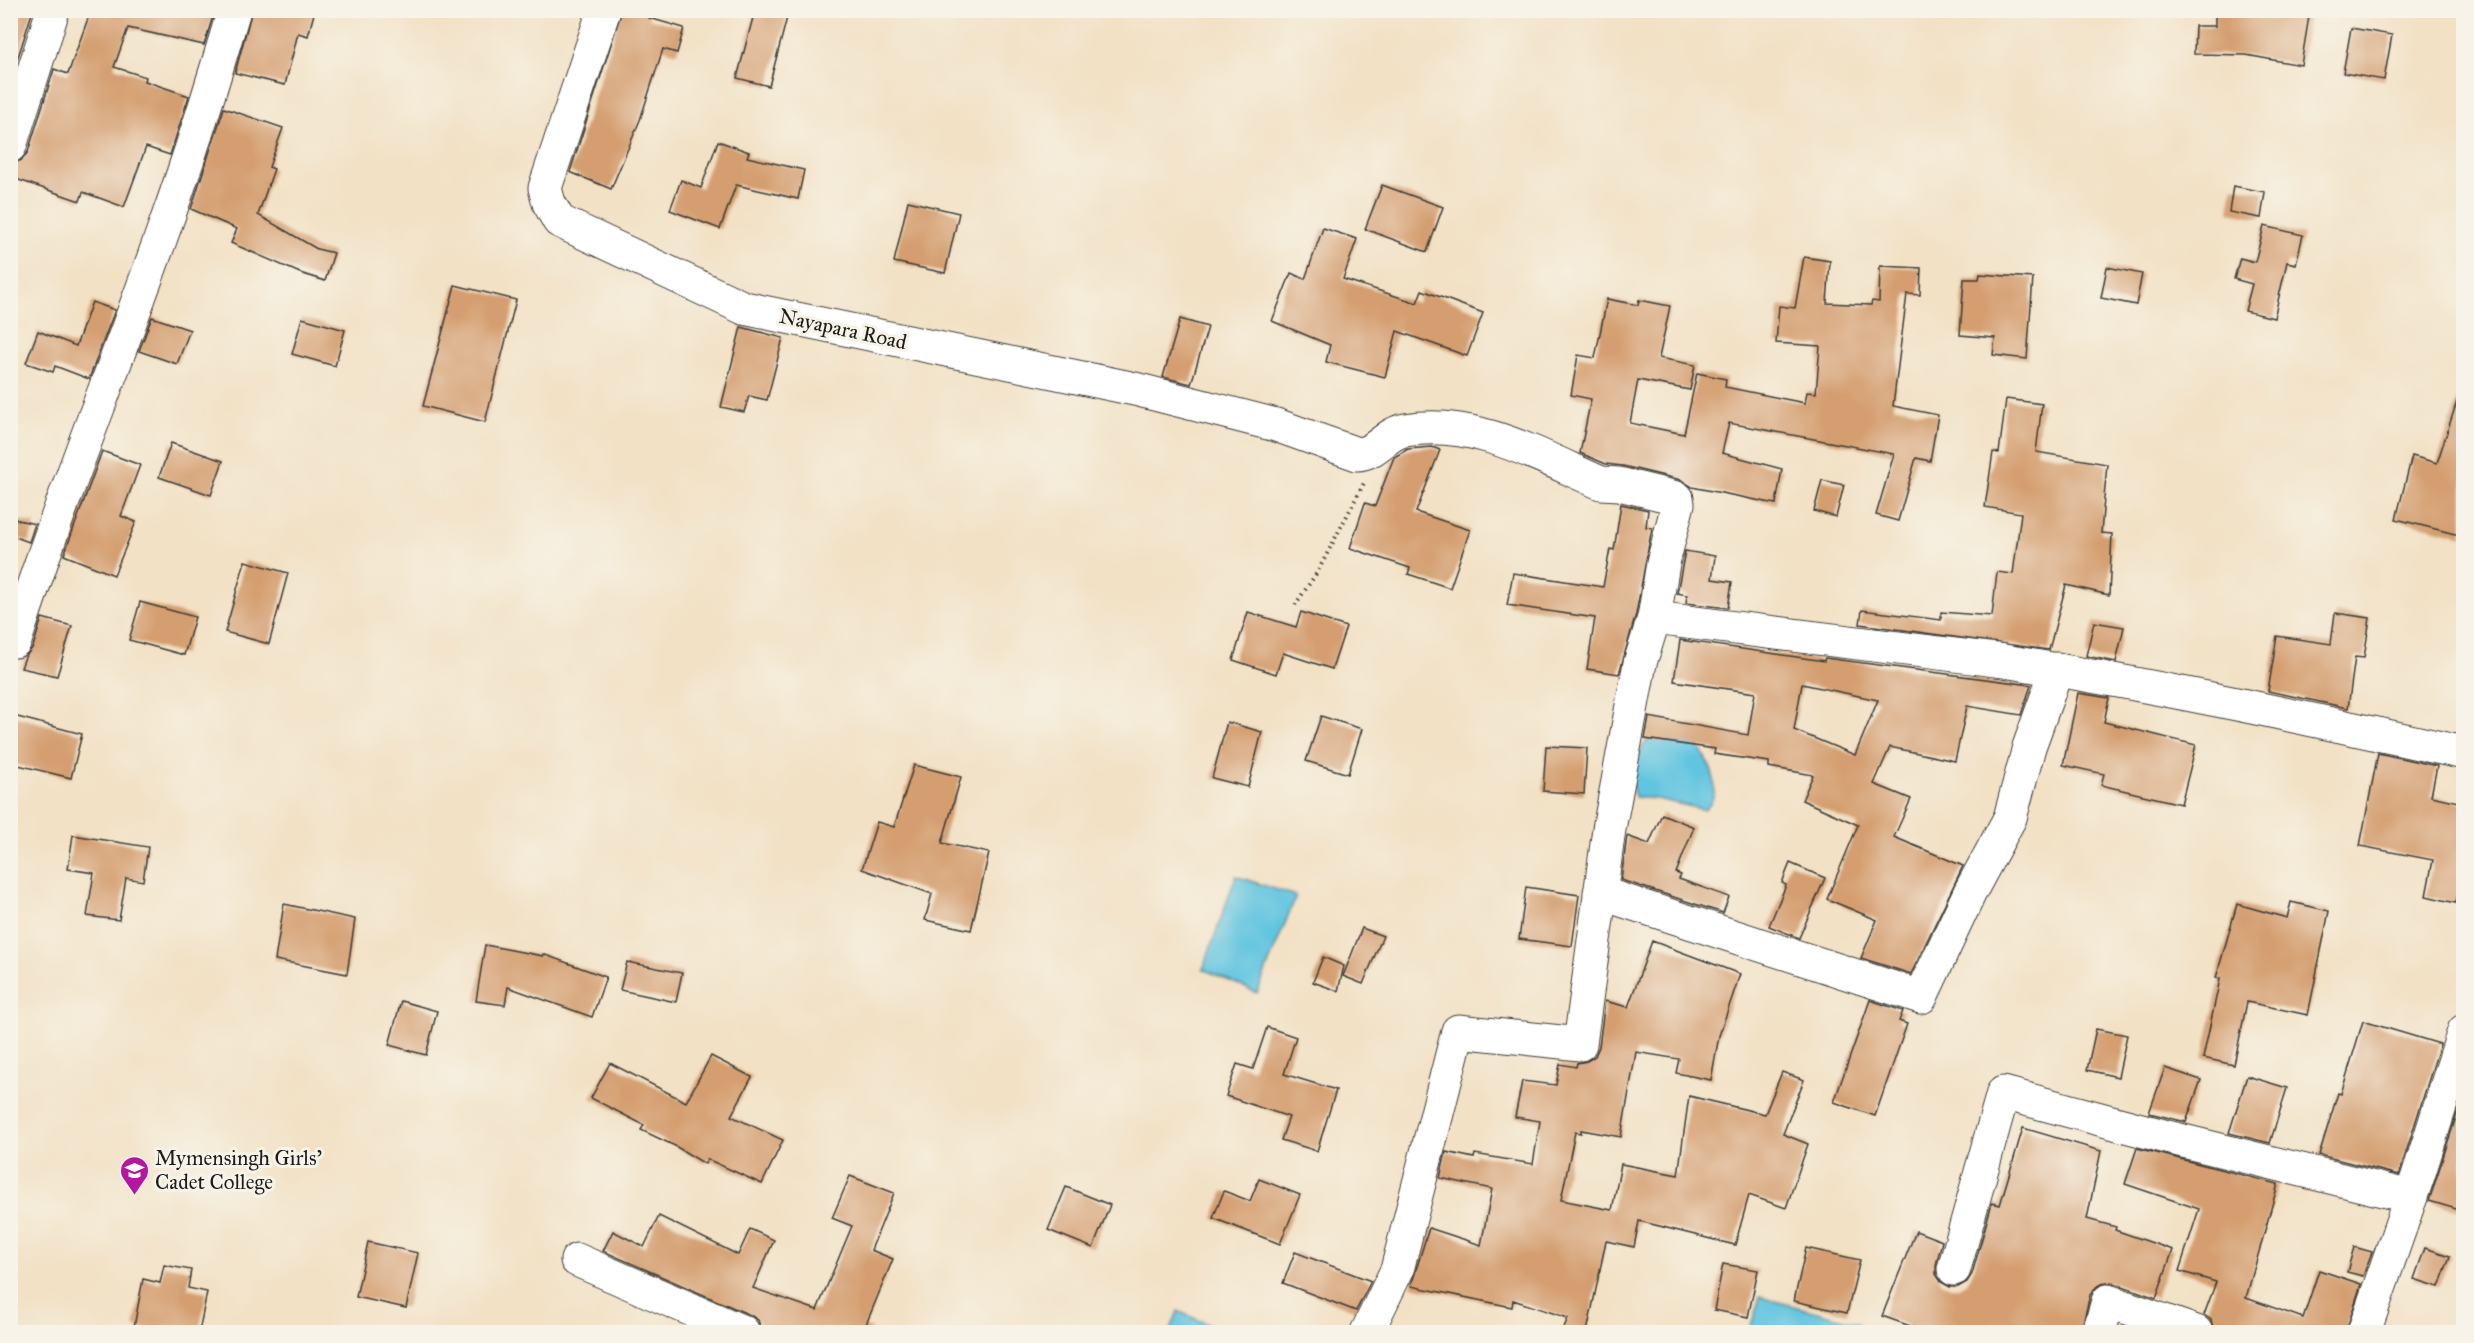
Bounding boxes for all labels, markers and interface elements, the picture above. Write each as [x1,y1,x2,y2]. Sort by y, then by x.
street label: Nayapara Road [777,303,910,355]
place label: Mymensingh Girls' Cadet College [155,1145,322,1195]
school or university icon: Mymensingh Girls' Cadet College [118,1154,150,1196]

